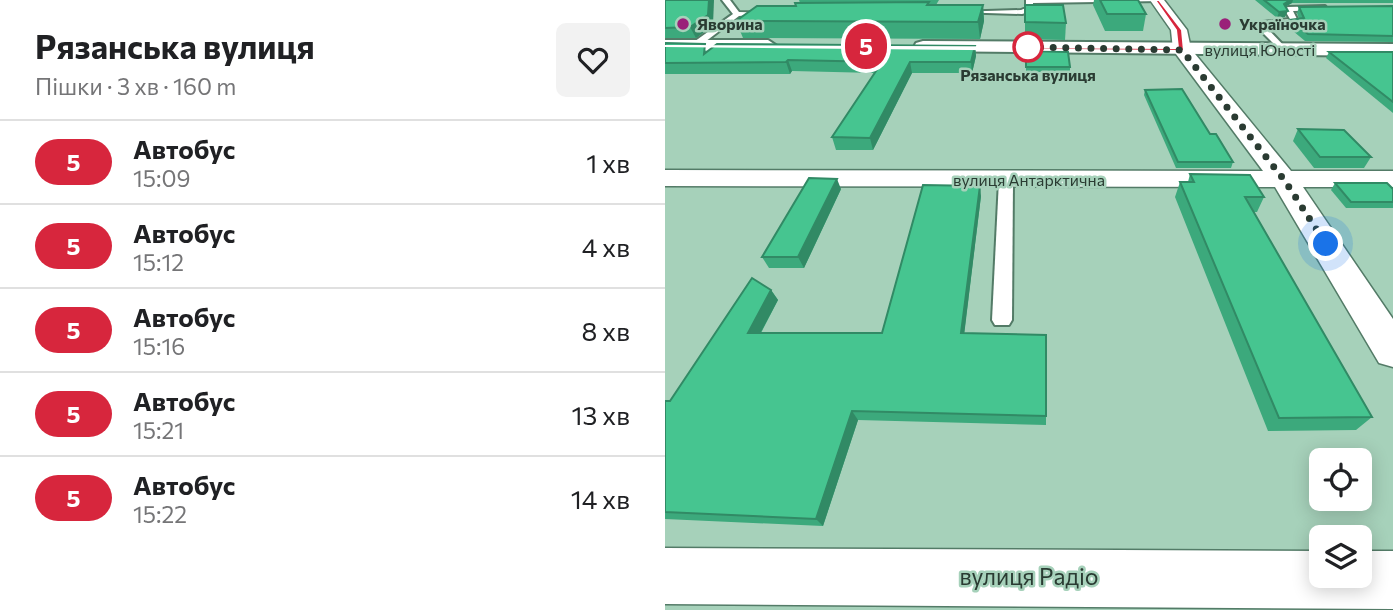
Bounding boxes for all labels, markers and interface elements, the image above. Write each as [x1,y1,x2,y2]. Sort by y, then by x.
place label: Яворина [697,14,763,33]
place label: Україночка [1239,14,1326,33]
marker: Яворина [675,16,691,32]
marker: Україночка [1217,16,1233,32]
button: heart [556,23,630,97]
line badge: 5 [843,23,889,69]
text: Рязанська вулиця [35,25,315,66]
text: 5 [859,31,873,60]
marker: Рязанська вулиця [1013,32,1043,62]
street label: вулиця Юності [1205,40,1315,59]
place label: Рязанська вулиця [960,65,1096,84]
text: Пішки · 3 хв · 160 m [35,72,236,100]
text: Автобус [133,133,235,164]
text: 5 [67,147,81,176]
text: 1 хв [586,147,630,178]
text: 15:09 [133,164,190,192]
street label: вулиця Антарктична [953,170,1105,189]
text: Автобус [133,217,235,248]
your location [1308,226,1343,261]
text: 5 [67,231,81,260]
text: 4 хв [582,231,630,262]
text: 15:12 [133,248,184,276]
text: Автобус [133,301,235,332]
text: 5 [67,315,81,344]
text: 8 хв [582,315,630,346]
text: 15:16 [133,332,185,360]
text: Автобус [133,385,235,416]
text: 5 [67,399,81,428]
text: 13 хв [571,399,630,430]
text: 15:21 [133,416,184,444]
map controls [1309,448,1372,588]
button: locate [1309,448,1372,511]
text: Автобус [133,469,235,500]
text: 5 [67,483,81,512]
text: 14 хв [571,483,630,514]
text: 15:22 [133,500,187,528]
button: layers [1309,525,1372,588]
street label: вулиця Радіо [959,562,1099,590]

